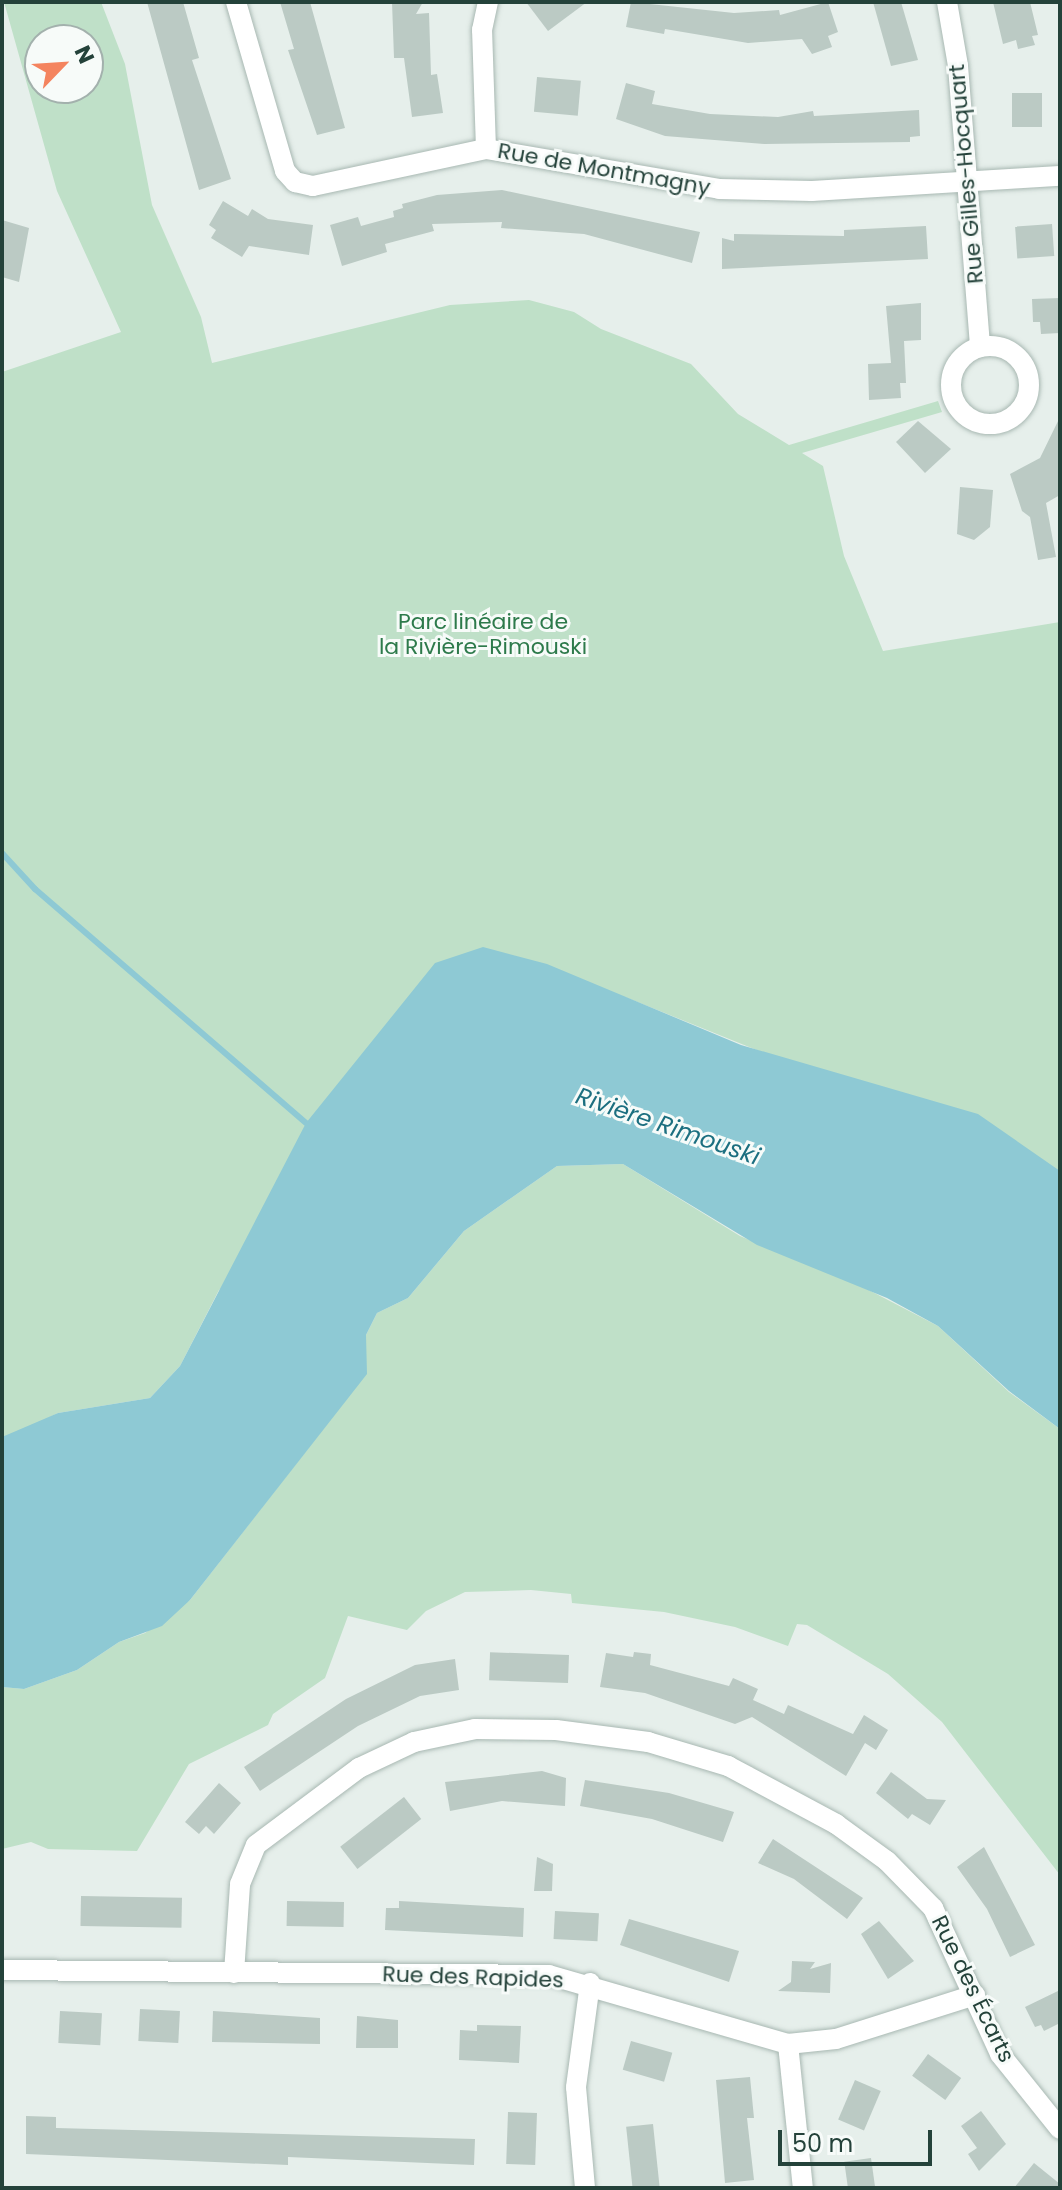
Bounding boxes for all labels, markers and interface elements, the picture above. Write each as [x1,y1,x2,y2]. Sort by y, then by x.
north arrow [24,24,104,104]
text: N [67,40,102,69]
street label: Rue Gilles-Hocquart [943,63,989,285]
street label: Rue de Montmagny [496,137,712,201]
park label: Parc linéaire de la Rivière-Rimouski [379,608,587,660]
water label: Rivière Rimouski [572,1081,764,1171]
street label: Rue des Écarts [926,1911,1020,2067]
street label: Rue des Rapides [382,1961,564,1993]
scale bar [782,2114,936,2164]
text: 50 m [792,2127,853,2160]

